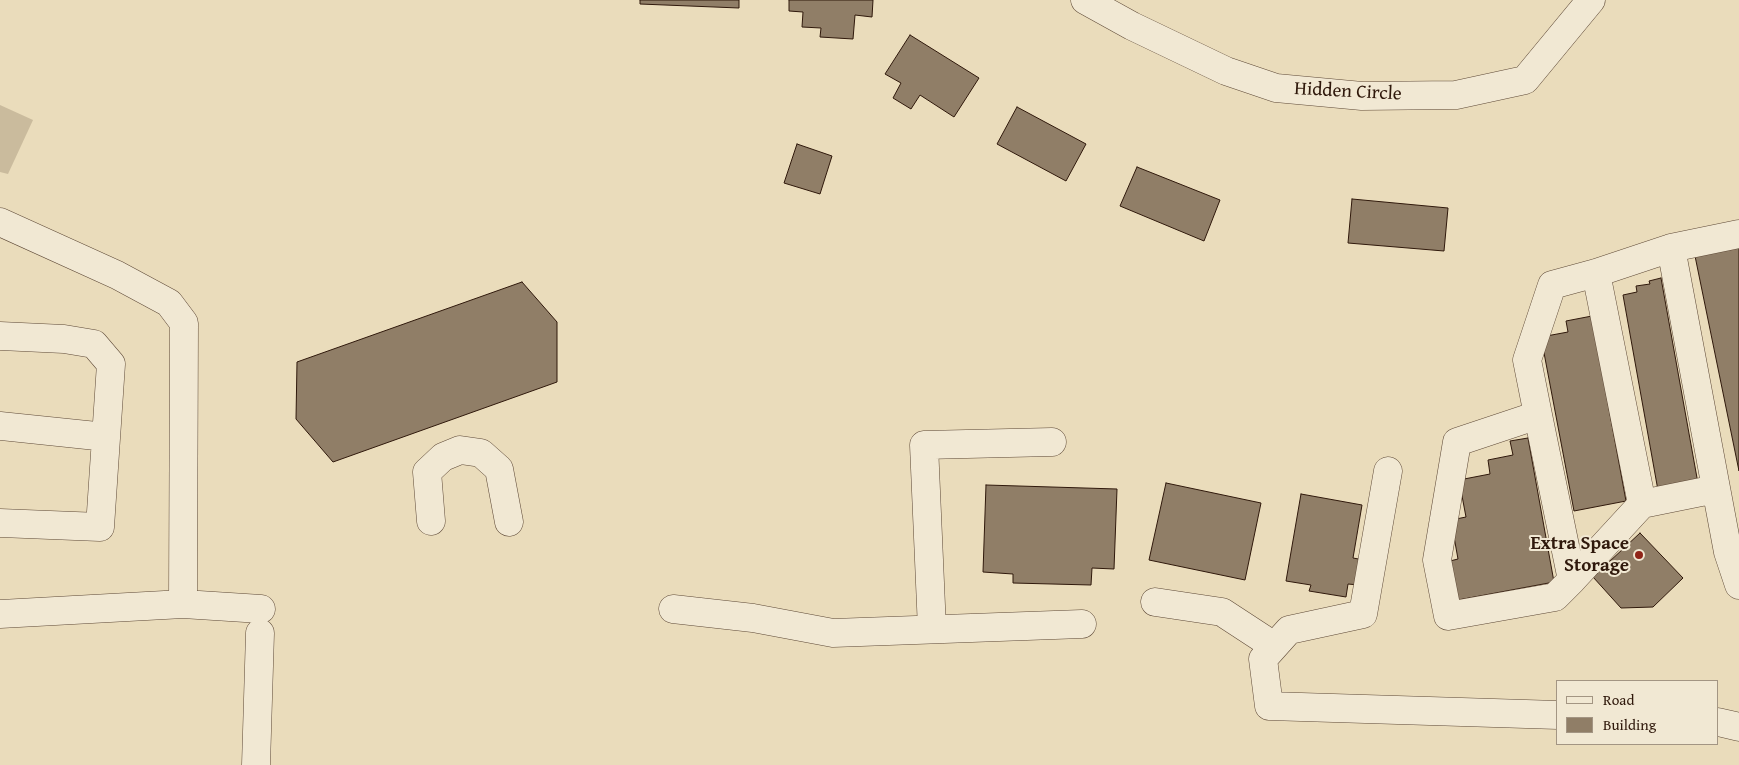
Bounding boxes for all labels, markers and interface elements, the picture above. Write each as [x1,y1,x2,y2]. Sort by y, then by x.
street label: Hidden Circle [1294,78,1402,106]
place label: Extra Space Storage [1531,533,1629,577]
marker: Extra Space Storage [1633,549,1645,561]
legend [1556,680,1719,745]
text: Road [1603,689,1634,710]
text: Building [1603,714,1656,735]

